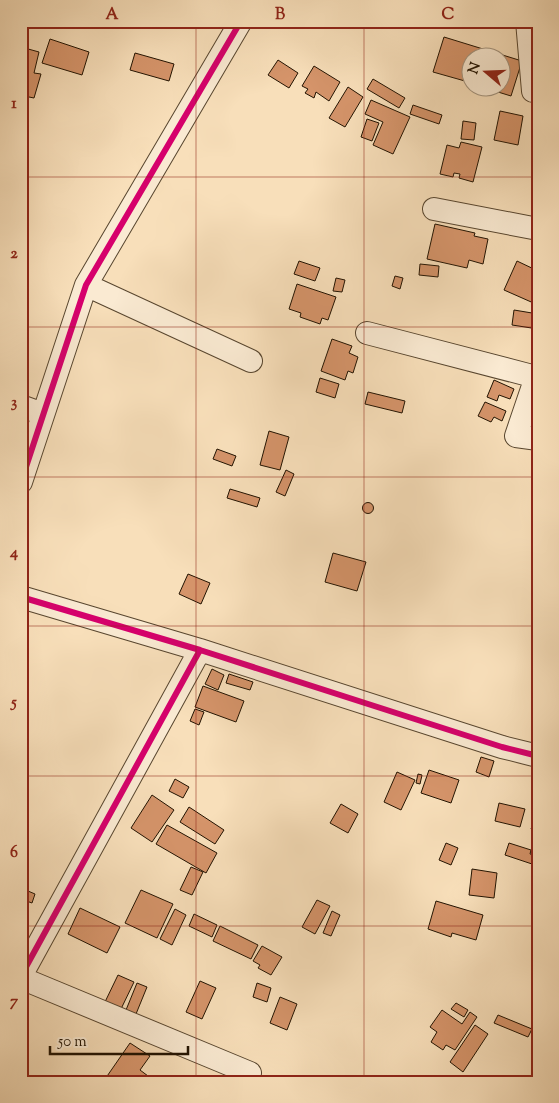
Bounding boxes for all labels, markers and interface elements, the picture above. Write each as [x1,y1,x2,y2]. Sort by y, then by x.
text: A [106,4,119,27]
text: B [275,4,285,27]
text: C [442,4,455,27]
north arrow [462,48,512,98]
text: N [464,60,487,77]
text: 1 [11,93,17,116]
text: 2 [10,243,18,266]
text: 3 [11,392,18,415]
text: 4 [9,542,18,565]
text: 5 [9,692,17,715]
text: 6 [10,842,18,865]
text: 7 [10,991,19,1014]
scale bar [50,1023,188,1055]
text: 50 m [57,1032,87,1053]

